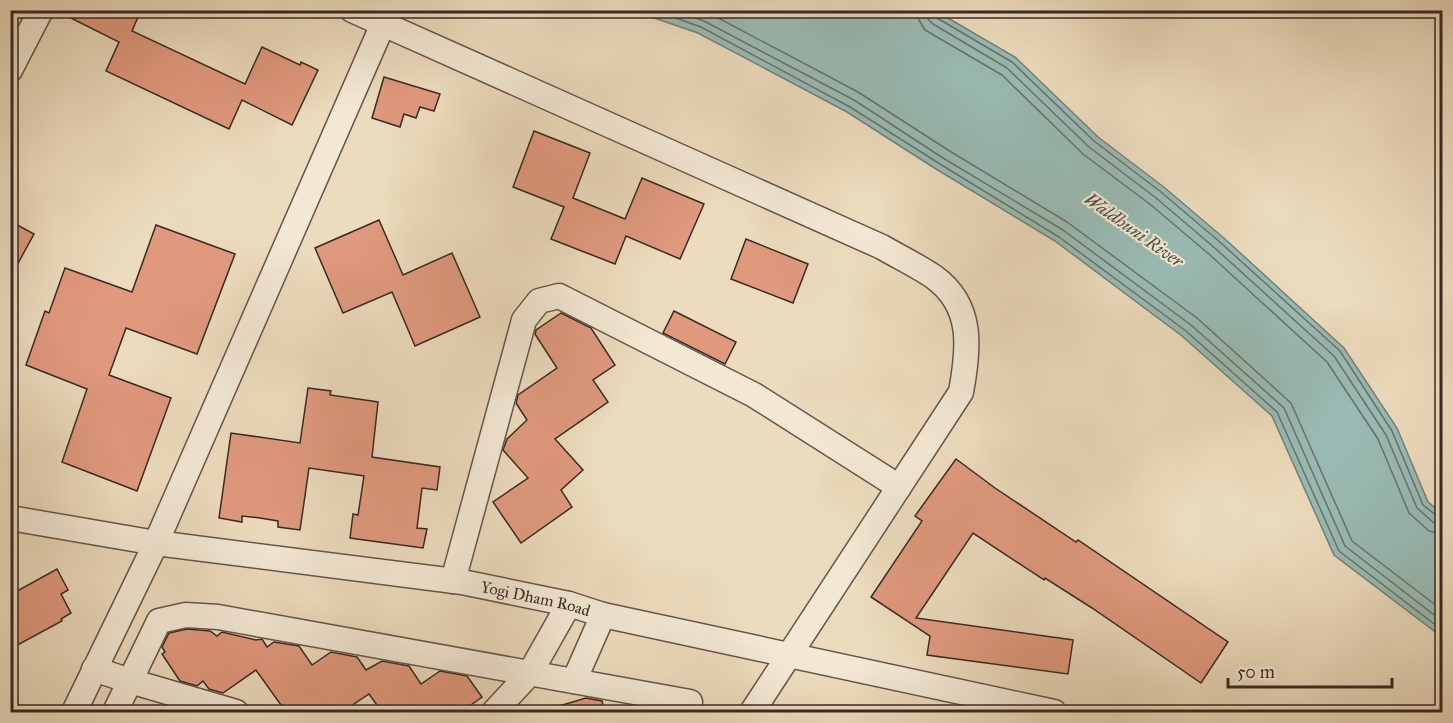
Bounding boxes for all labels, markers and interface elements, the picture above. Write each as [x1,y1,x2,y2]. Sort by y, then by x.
water label: Waldhuni River [1080,188,1189,273]
street label: Yogi Dham Road [479,577,593,620]
scale bar [1228,651,1392,689]
text: 50 m [1237,661,1275,683]

